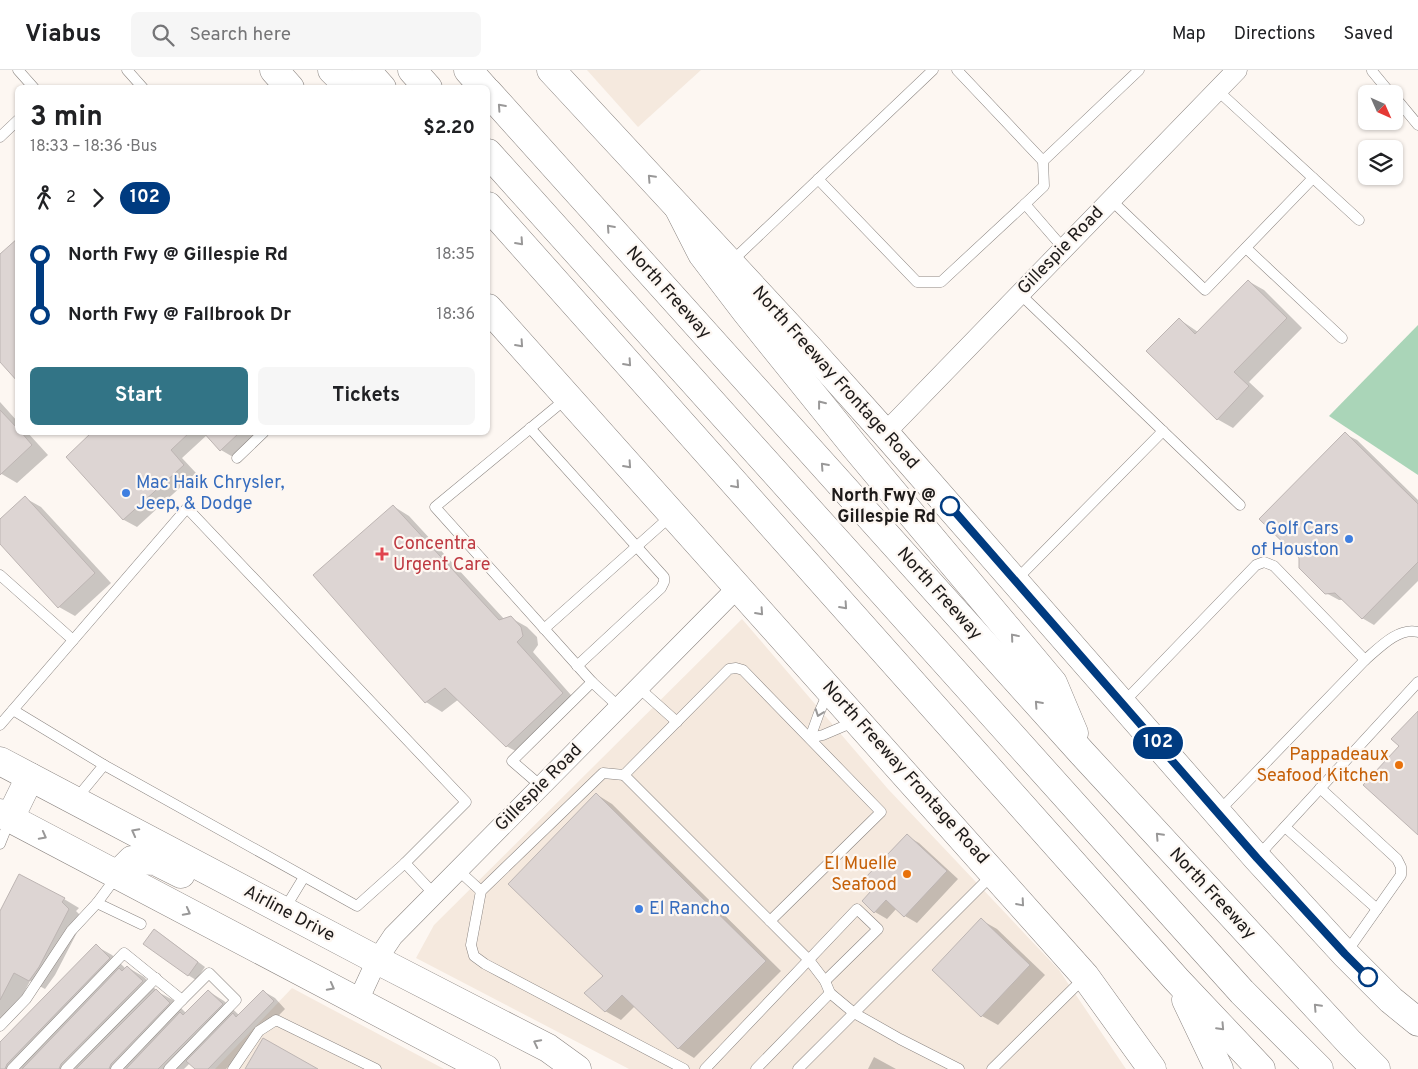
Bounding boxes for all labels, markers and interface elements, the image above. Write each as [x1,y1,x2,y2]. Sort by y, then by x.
search box [131,12,481,57]
text: Viabus [25,20,101,50]
icon: search [149,21,177,49]
text: Search here [189,23,291,47]
text: Map [1172,23,1206,46]
text: Directions [1234,23,1316,46]
text: Saved [1344,23,1393,46]
north arrow [1358,85,1402,130]
map controls [1358,85,1403,185]
text: 3 min [30,100,103,136]
one-way arrow [498,104,507,113]
text: $2.20 [423,116,475,140]
text: 18:33 – 18:36 · Bus [30,137,157,157]
button: layers [1358,140,1403,185]
one-way arrow [648,175,657,184]
icon: walk [30,184,58,212]
icon: forward [84,184,112,212]
text: 102 [130,186,160,209]
text: 2 [66,188,76,208]
street label: Gillespie Road [1013,202,1109,300]
one-way arrow [607,224,616,233]
one-way arrow [514,237,523,246]
street label: North Freeway [620,242,716,344]
text: North Fwy @ Gillespie Rd [68,243,288,267]
text: 18:35 [436,245,475,265]
street label: North Freeway Frontage Road [747,282,923,474]
text: North Fwy @ Fallbrook Dr [68,303,291,327]
text: 18:36 [436,305,475,325]
one-way arrow [514,339,523,348]
one-way arrow [622,358,631,367]
button: Start [30,367,248,425]
button: Tickets [258,367,475,425]
one-way arrow [818,401,826,410]
one-way arrow [623,460,632,469]
one-way arrow [821,462,830,471]
place label: Mac Haik Chrysler, Jeep, & Dodge [136,472,285,516]
one-way arrow [730,479,739,488]
place label: North Fwy @ Gillespie Rd [831,485,936,529]
marker: Mac Haik Chrysler, Jeep, & Dodge [120,487,132,499]
marker: North Fwy @ Gillespie Rd [940,496,960,516]
place label: Golf Cars of Houston [1251,518,1339,562]
place label: Concentra Urgent Care [393,533,490,577]
marker: Golf Cars of Houston [1343,533,1355,545]
street label: North Freeway [891,543,987,645]
marker: Concentra Urgent Care [375,547,389,561]
one-way arrow [838,601,847,610]
one-way arrow [755,607,764,616]
one-way arrow [1011,634,1019,643]
street label: North Freeway Frontage Road [817,677,993,869]
one-way arrow [1035,700,1044,709]
one-way arrow [815,708,825,717]
line badge: 102 [1129,727,1187,759]
text: 102 [1143,731,1173,754]
street label: Gillespie Road [490,739,588,837]
place label: Pappadeaux Seafood Kitchen [1256,744,1389,788]
marker: Pappadeaux Seafood Kitchen [1393,759,1405,771]
one-way arrow [131,828,140,838]
one-way arrow [38,830,47,840]
one-way arrow [1156,833,1165,842]
street label: North Freeway [1164,843,1260,945]
place label: El Muelle Seafood [824,853,897,897]
marker: El Muelle Seafood [901,868,913,880]
street label: Airline Drive [239,880,339,948]
one-way arrow [1015,897,1024,906]
place label: El Rancho [649,898,730,921]
marker: El Rancho [633,903,645,915]
one-way arrow [182,905,191,915]
unlabelled marker [1358,967,1378,987]
one-way arrow [325,981,334,991]
one-way arrow [1314,1004,1323,1013]
one-way arrow [1215,1021,1224,1030]
one-way arrow [533,1039,542,1049]

